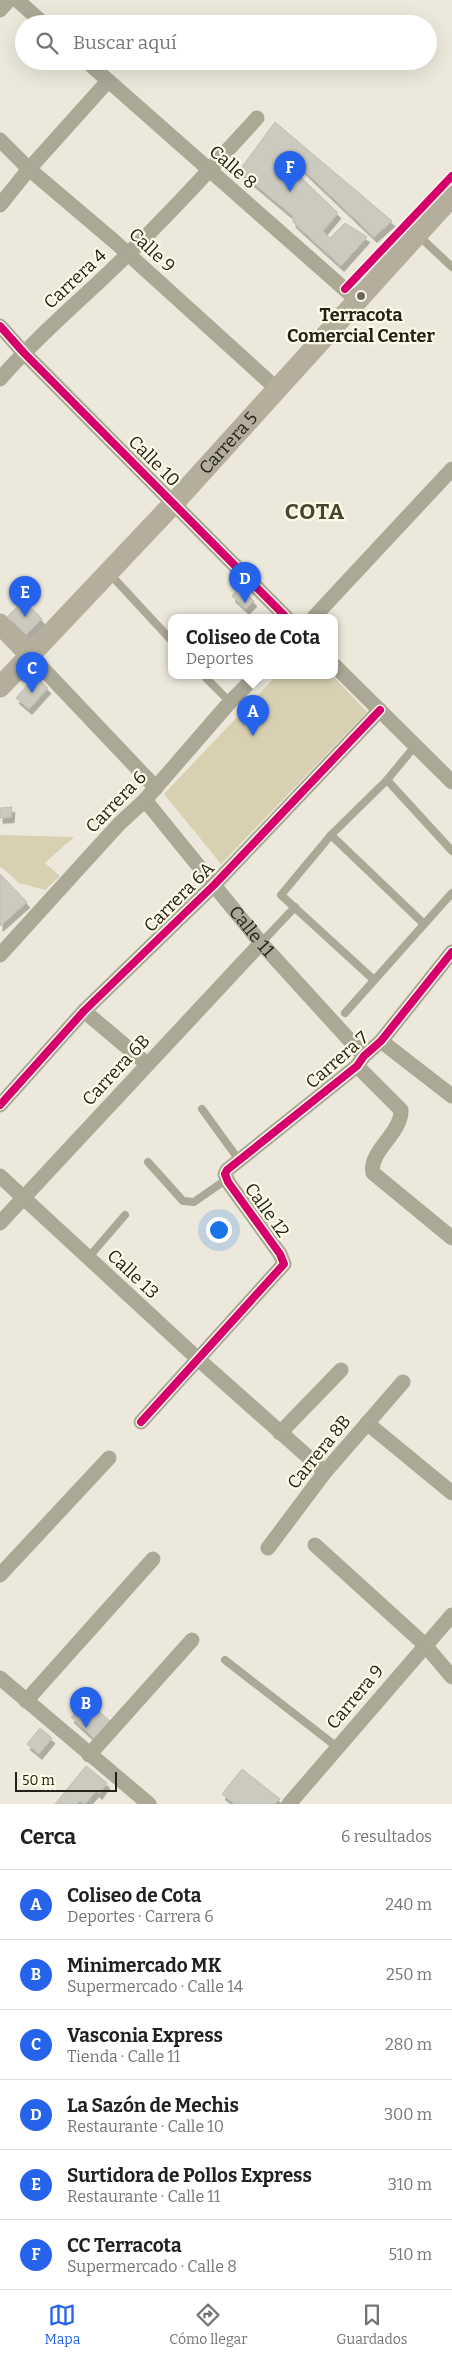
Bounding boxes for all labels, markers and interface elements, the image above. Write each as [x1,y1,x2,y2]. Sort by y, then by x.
search box [15,15,437,70]
icon: search [33,29,61,57]
text: Buscar aquí [73,31,177,54]
street label: Calle 8 [205,140,261,194]
pin: F [274,151,306,192]
street label: Calle 9 [124,223,180,277]
street label: Carrera 4 [39,244,111,313]
marker: Terracota Comercial Center [355,290,367,302]
place label: Terracota Comercial Center [287,304,435,347]
street label: Carrera 5 [194,407,262,479]
street label: Calle 10 [124,431,184,491]
district label: COTA [285,498,345,525]
pin: D [229,562,261,603]
pin: E [9,576,41,617]
popup [168,614,338,679]
text: Coliseo de Cota [186,626,320,649]
text: Deportes [186,649,254,668]
pin: C [16,652,48,693]
pin: A [237,695,269,736]
street label: Carrera 6 [81,766,151,838]
street label: Carrera 6A [139,857,219,937]
street label: Calle 11 [224,901,279,962]
street label: Carrera 7 [301,1027,373,1093]
street label: Carrera 6B [78,1030,154,1110]
street label: Calle 12 [240,1178,294,1242]
your location [206,1217,232,1243]
street label: Calle 13 [103,1245,163,1303]
street label: Carrera 8B [282,1411,356,1493]
street label: Carrera 9 [322,1660,388,1734]
pin: B [70,1687,102,1728]
scale bar [15,1769,118,1792]
text: 50 m [22,1772,55,1789]
text: Cerca [20,1824,76,1850]
text: 6 resultados [341,1827,432,1846]
text: Coliseo de Cota [67,1884,202,1907]
text: A [30,1895,42,1914]
text: 240 m [385,1895,432,1914]
text: Deportes · Carrera 6 [67,1907,214,1926]
text: Minimercado MK [67,1954,221,1977]
text: B [31,1965,41,1984]
text: 250 m [386,1965,432,1984]
text: Supermercado · Calle 14 [67,1977,243,1996]
text: Vasconia Express [67,2024,223,2047]
text: C [31,2035,41,2054]
text: 280 m [385,2035,432,2054]
text: Tienda · Calle 11 [67,2047,180,2066]
text: La Sazón de Mechis [67,2094,239,2117]
text: D [30,2105,42,2124]
text: 300 m [384,2105,432,2124]
text: Restaurante · Calle 10 [67,2117,224,2136]
text: Surtidora de Pollos Express [67,2164,312,2187]
text: E [31,2175,41,2194]
text: 310 m [388,2175,432,2194]
text: Restaurante · Calle 11 [67,2187,220,2206]
text: CC Terracota [67,2234,182,2257]
text: F [32,2245,41,2264]
text: 510 m [388,2245,432,2264]
text: Supermercado · Calle 8 [67,2257,237,2276]
tab: Mapa [44,2301,80,2348]
tab: Cómo llegar [169,2301,247,2348]
tab: Guardados [336,2301,408,2348]

